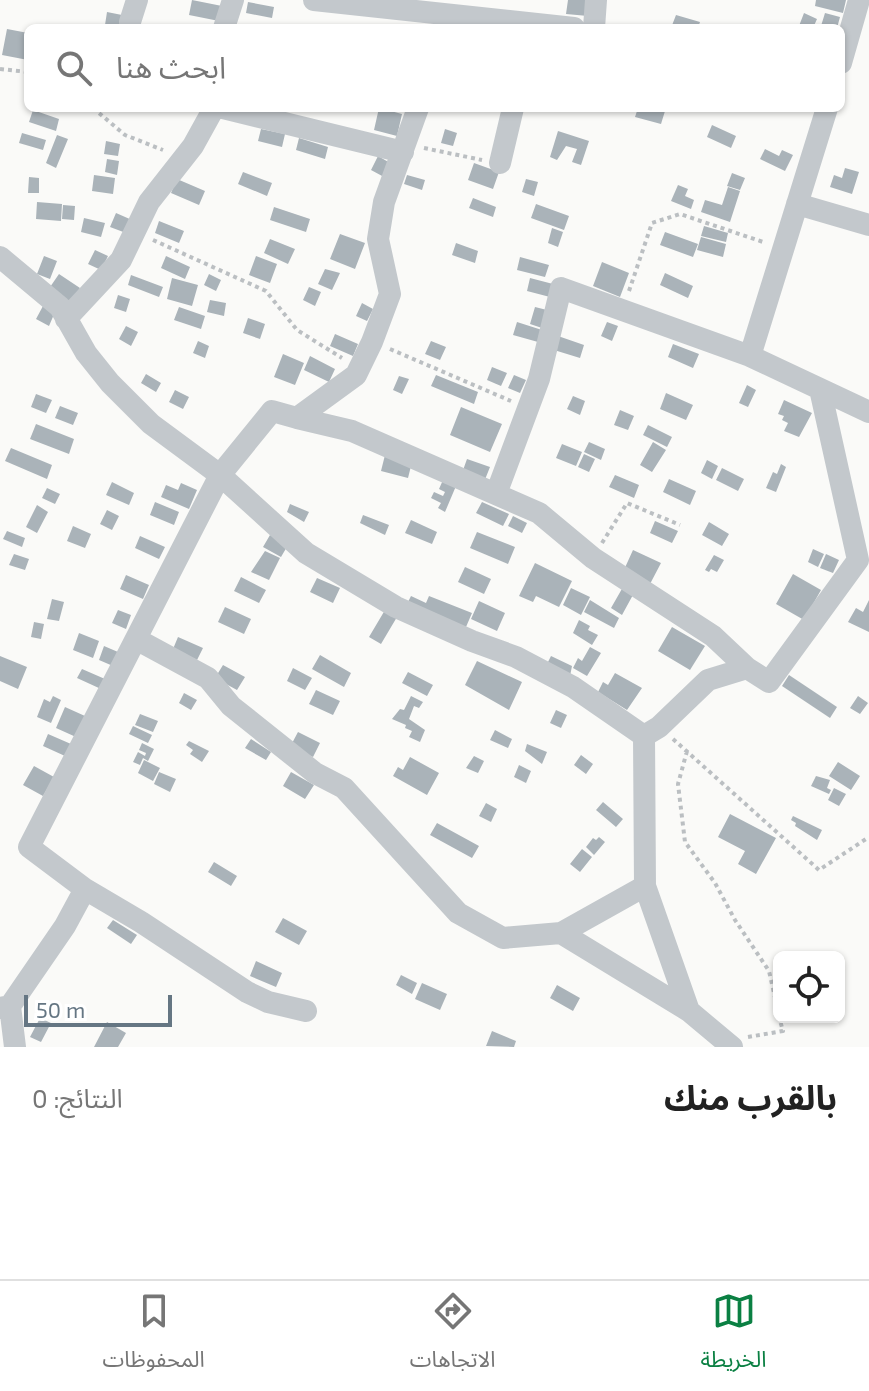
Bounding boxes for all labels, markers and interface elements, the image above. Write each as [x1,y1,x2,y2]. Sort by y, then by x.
search box [24,24,845,112]
icon: search [52,46,96,90]
text: ابحث هنا [116,48,226,84]
map controls [773,951,845,1023]
button: locate [773,951,845,1023]
scale bar [24,991,172,1027]
text: 50 m [36,996,85,1022]
text: بالقرب منك [664,1076,837,1117]
text: النتائج: 0 [32,1082,123,1113]
tab: المحفوظات [103,1289,205,1383]
tab: الاتجاهات [410,1289,496,1383]
tab: الخريطة [701,1289,767,1383]

